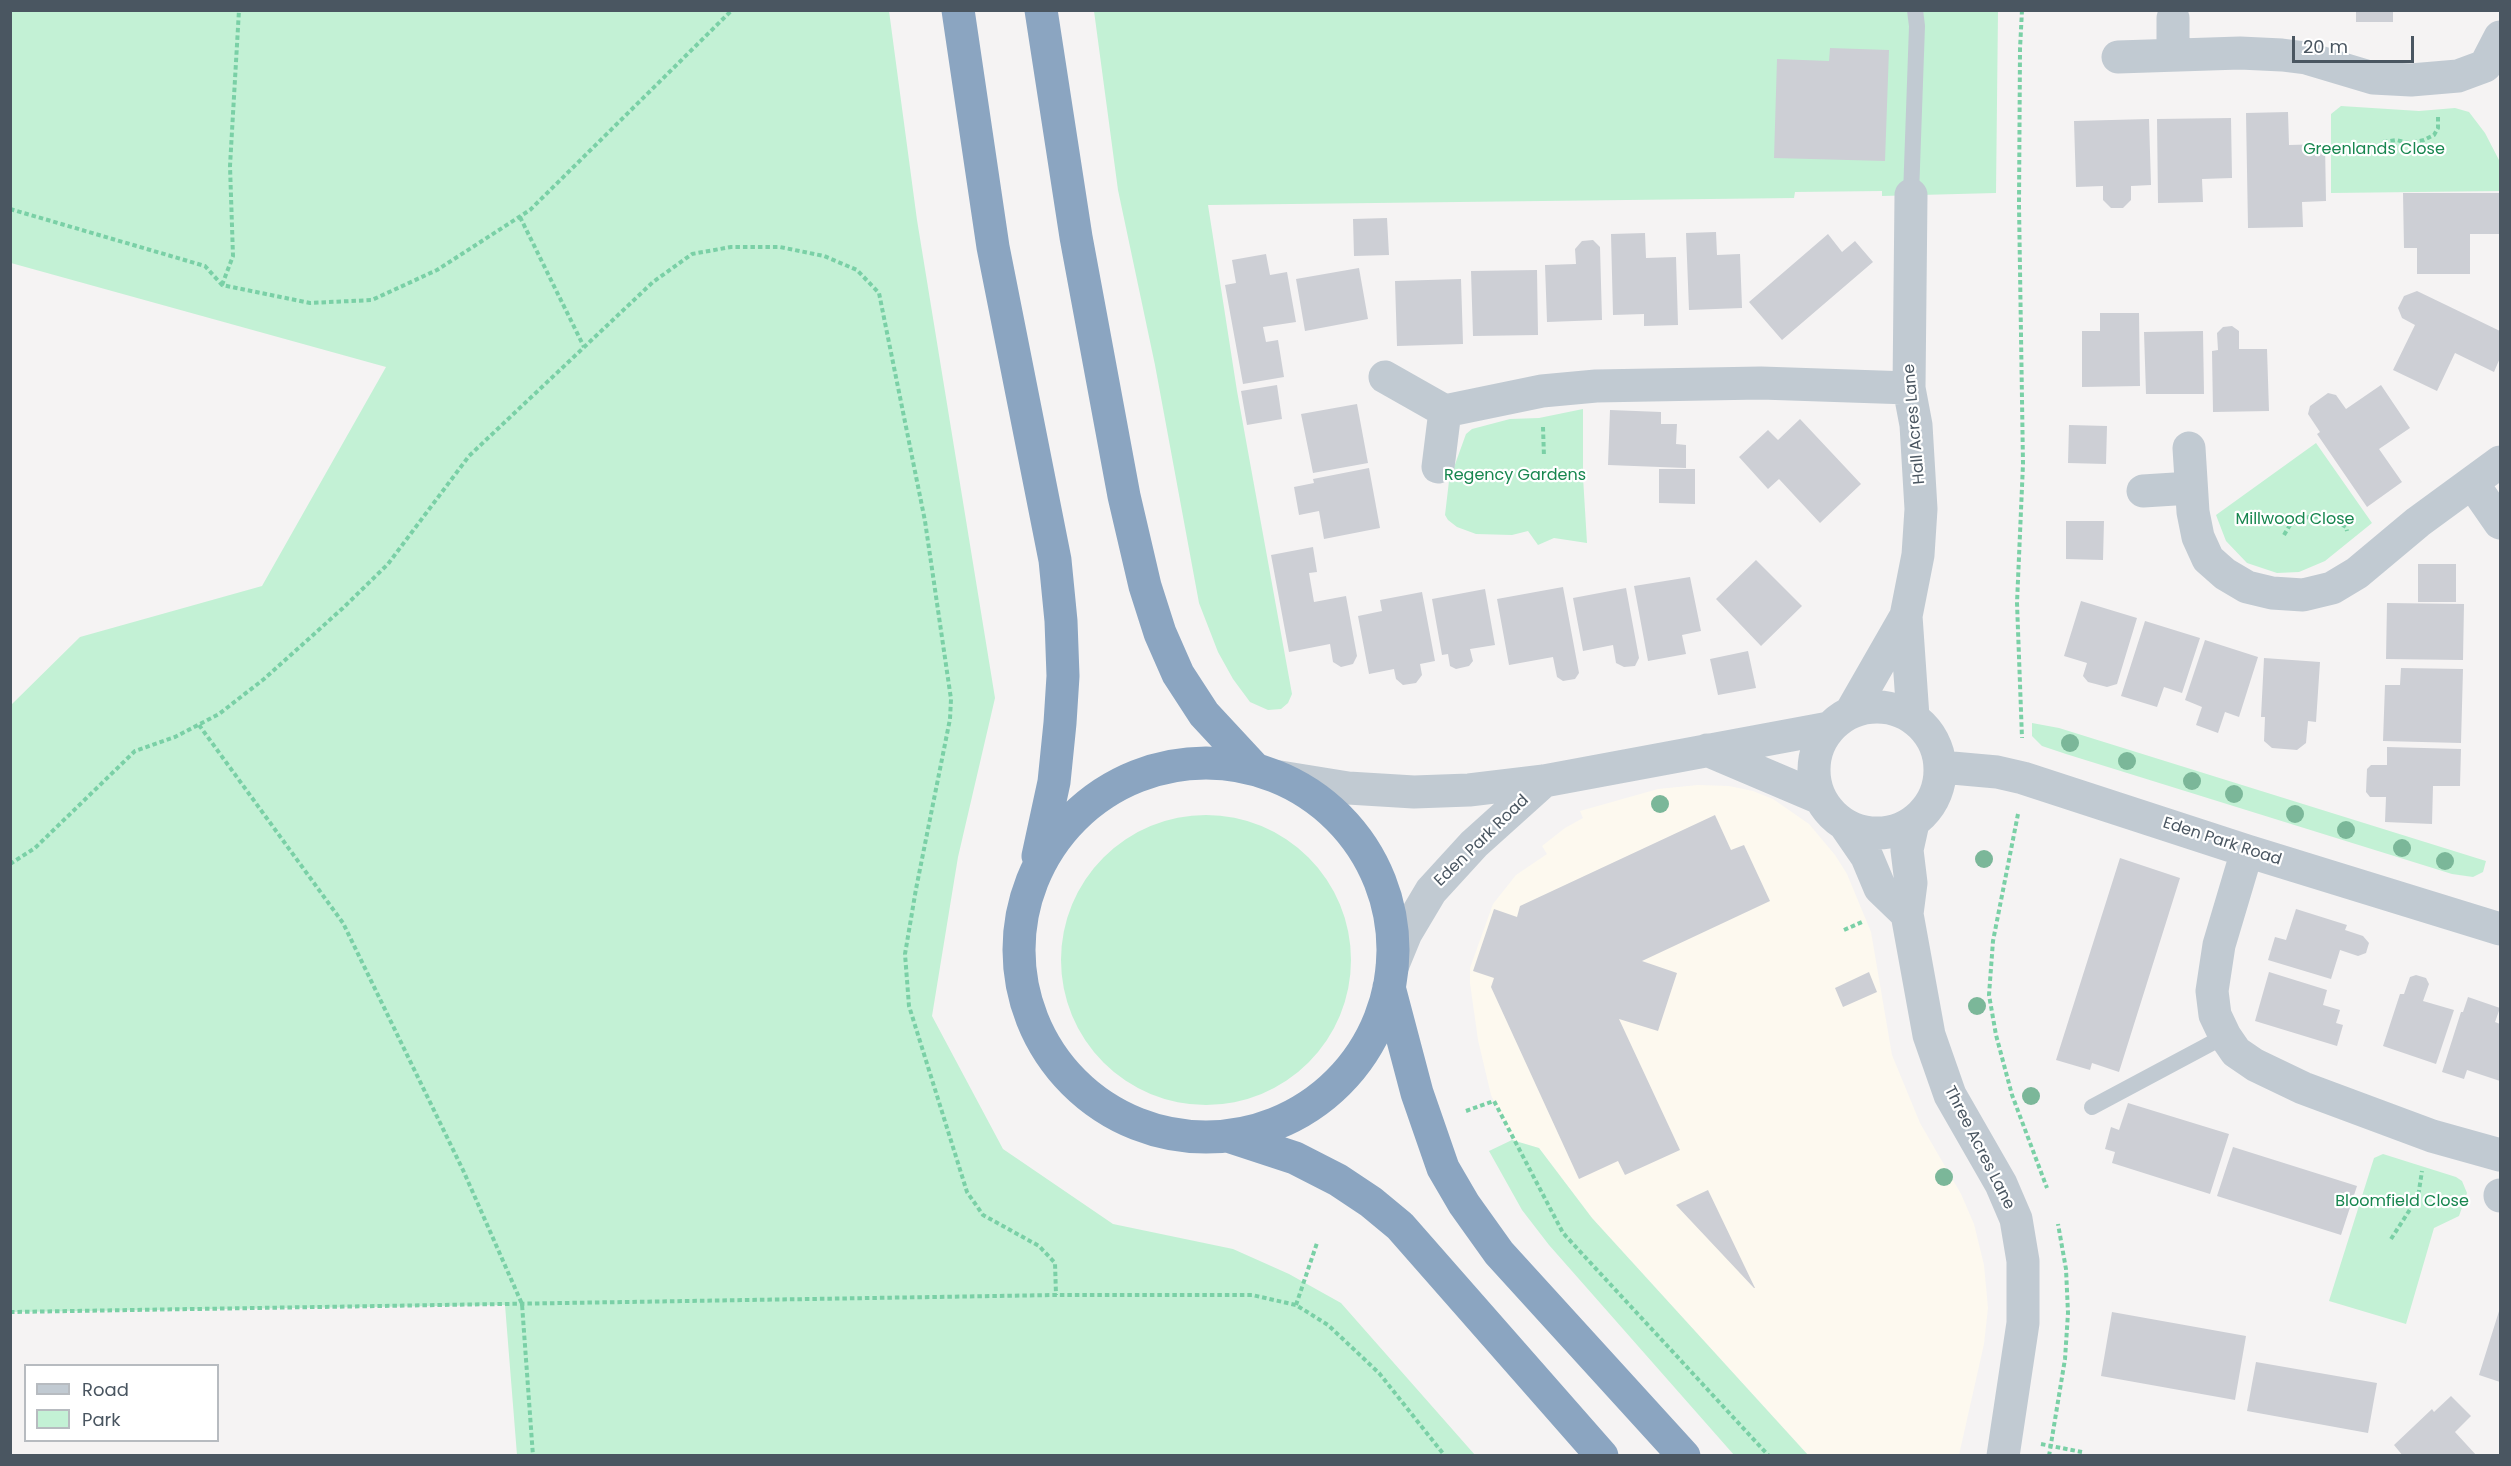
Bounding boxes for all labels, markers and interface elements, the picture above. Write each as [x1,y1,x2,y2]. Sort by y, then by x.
scale bar [2295,24,2416,62]
text: 20 m [2303,34,2348,59]
park label: Greenlands Close [2303,140,2445,160]
street label: Hall Acres Lane [1900,363,1930,485]
park label: Regency Gardens [1444,466,1586,486]
park label: Millwood Close [2235,510,2355,530]
street label: Eden Park Road [1431,791,1533,891]
street label: Eden Park Road [2160,814,2284,870]
street label: Three Acres Lane [1940,1083,2018,1213]
park label: Bloomfield Close [2335,1192,2469,1212]
legend [24,1364,219,1442]
text: Road [82,1377,129,1402]
text: Park [82,1407,121,1432]

